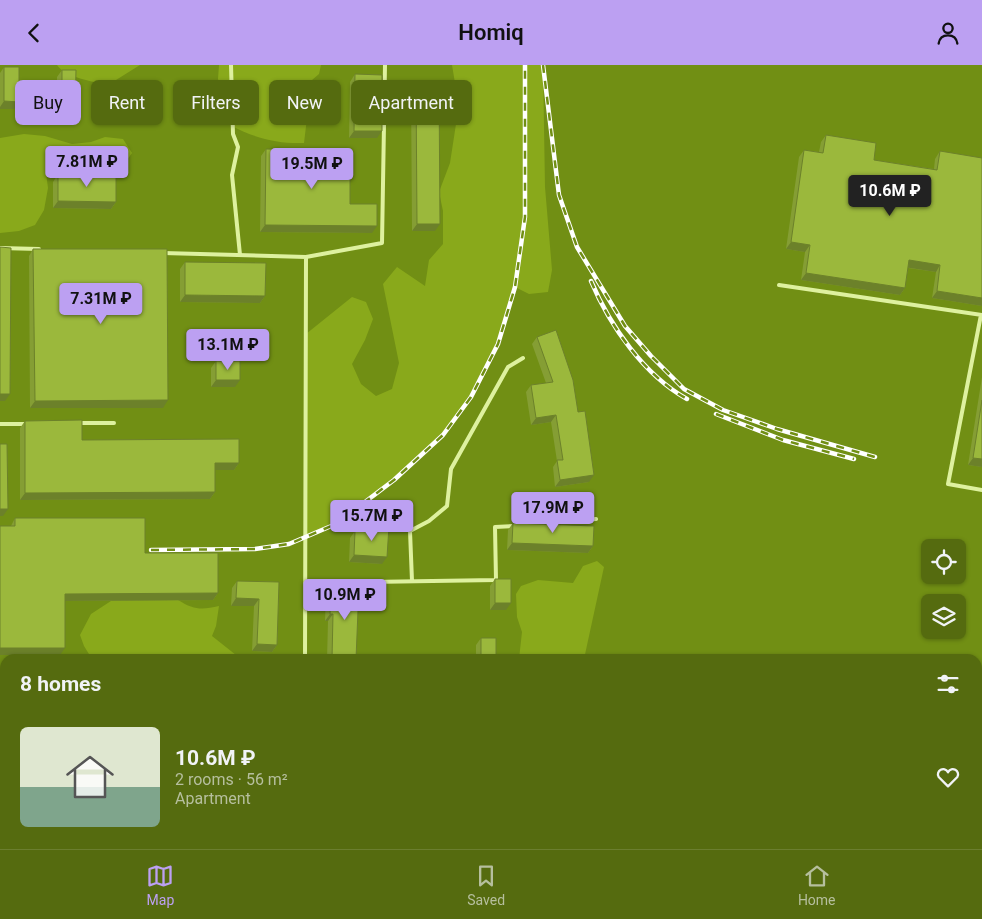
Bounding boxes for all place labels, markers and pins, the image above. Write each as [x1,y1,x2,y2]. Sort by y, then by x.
pin: 7.81M ₽ [41,145,133,188]
pin: 19.5M ₽ [266,147,358,190]
pin: 10.6M ₽ [844,175,936,217]
pin: 7.31M ₽ [55,283,147,325]
pin: 13.1M ₽ [182,329,274,371]
pin: 17.9M ₽ [507,491,599,534]
pin: 15.7M ₽ [326,499,418,542]
pin: 10.9M ₽ [299,579,391,621]

